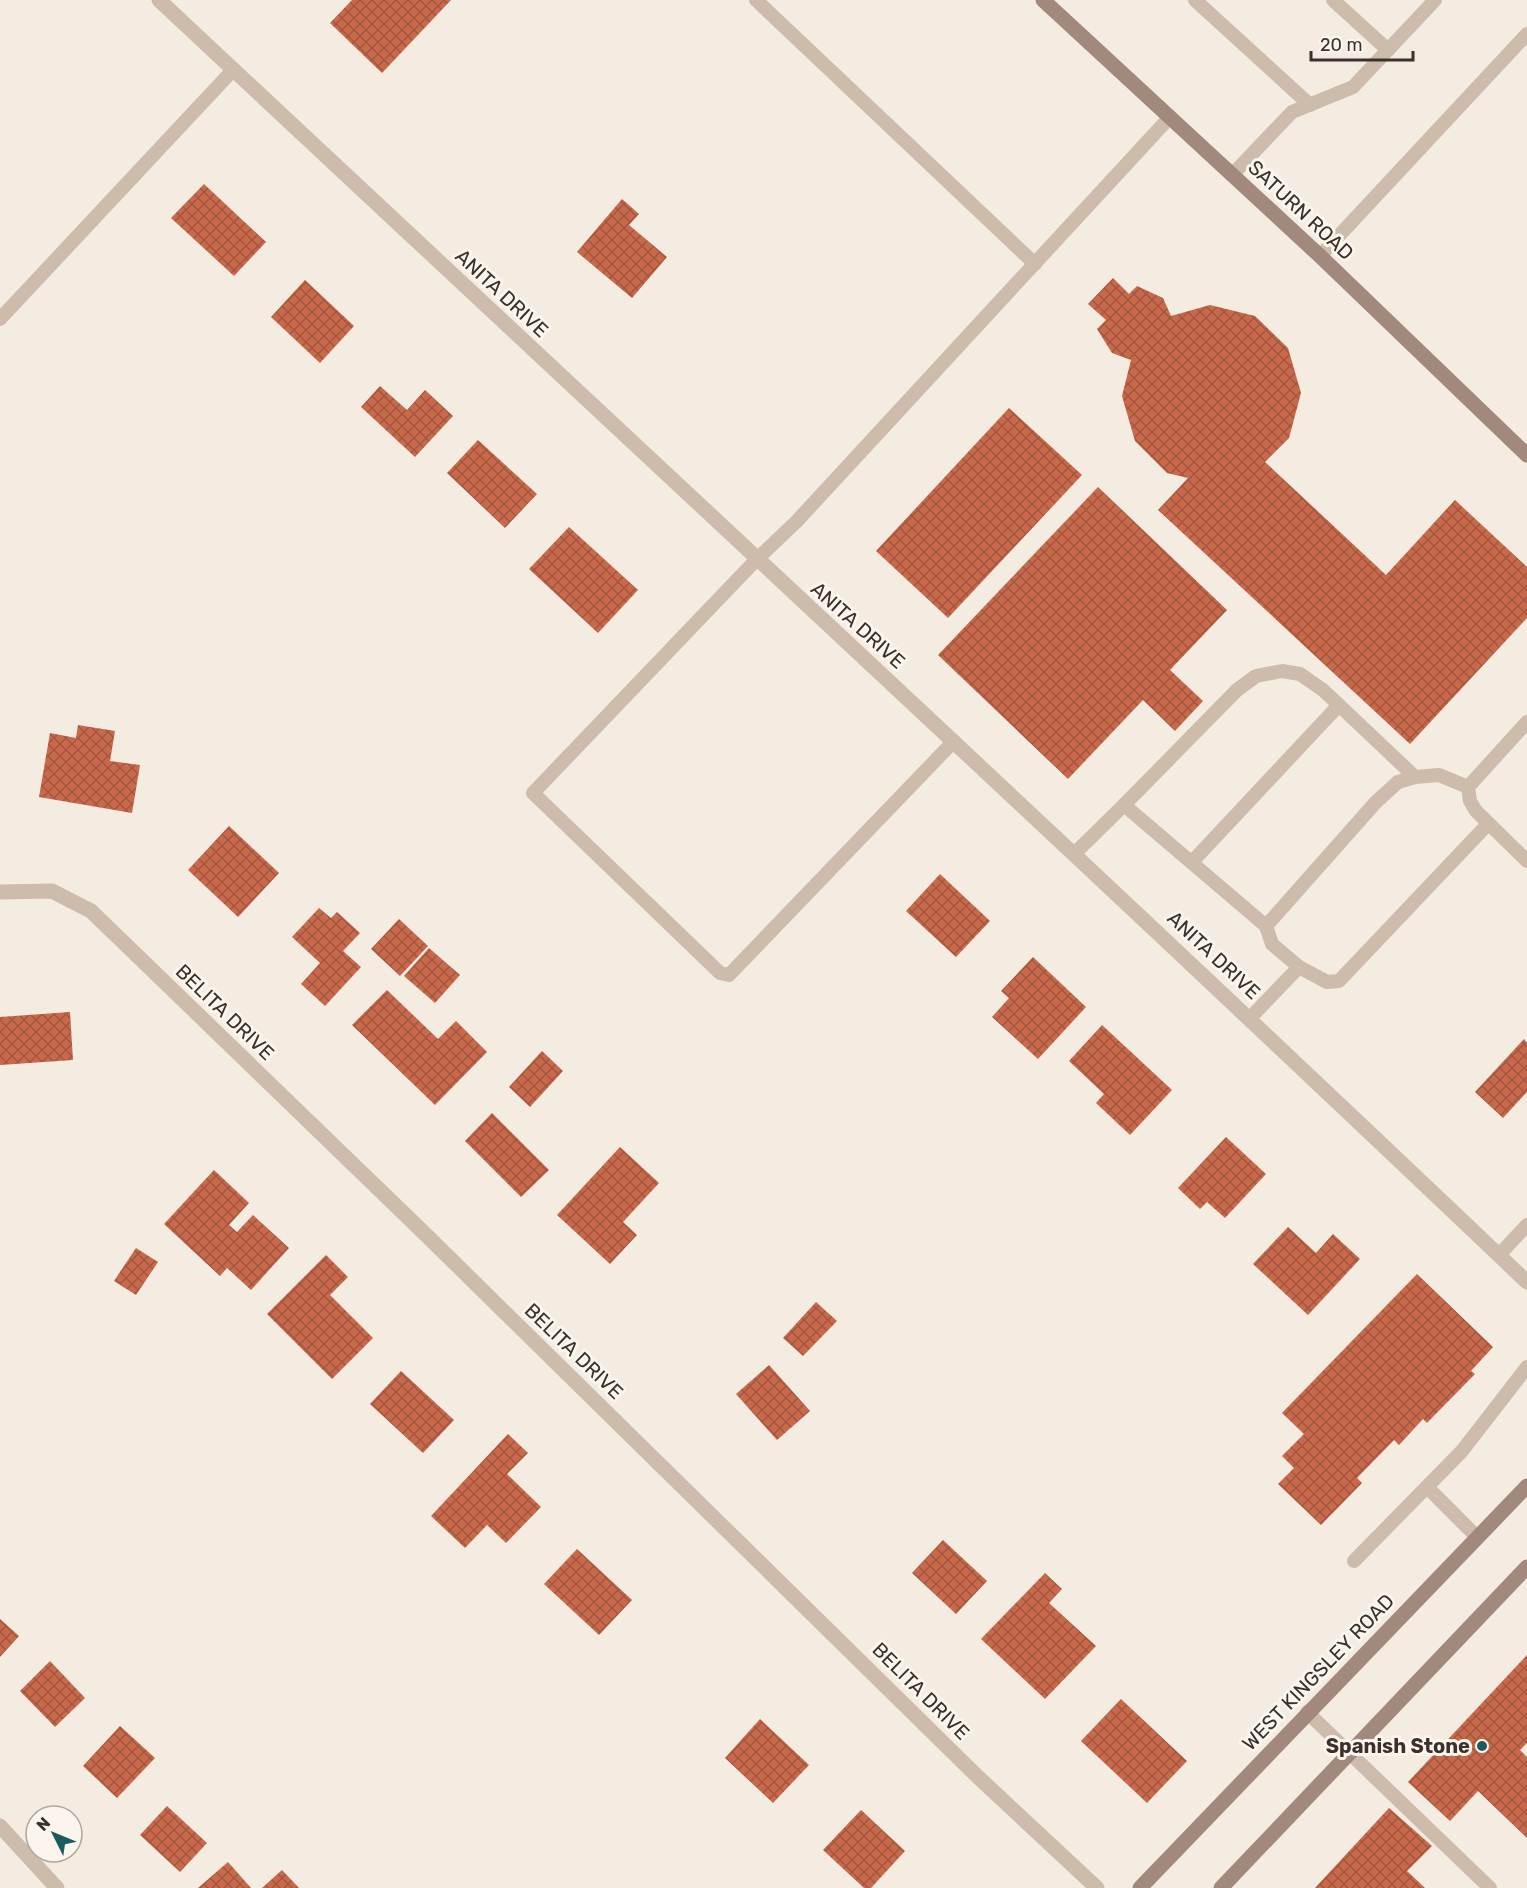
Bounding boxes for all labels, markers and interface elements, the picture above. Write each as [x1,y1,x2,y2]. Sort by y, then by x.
scale bar [1311,24,1413,62]
text: 20 m [1320,34,1362,56]
street label: SATURN ROAD [1243,155,1359,265]
street label: ANITA DRIVE [451,244,553,342]
street label: ANITA DRIVE [806,577,910,673]
street label: ANITA DRIVE [1163,906,1265,1004]
street label: BELITA DRIVE [171,959,279,1065]
street label: BELITA DRIVE [520,1298,628,1404]
street label: WEST KINGSLEY ROAD [1237,1589,1399,1755]
street label: BELITA DRIVE [867,1637,975,1745]
place label: Spanish Stone [1326,1734,1470,1758]
marker: Spanish Stone [1475,1739,1489,1753]
north arrow [24,1804,84,1864]
text: N [33,1813,54,1835]

